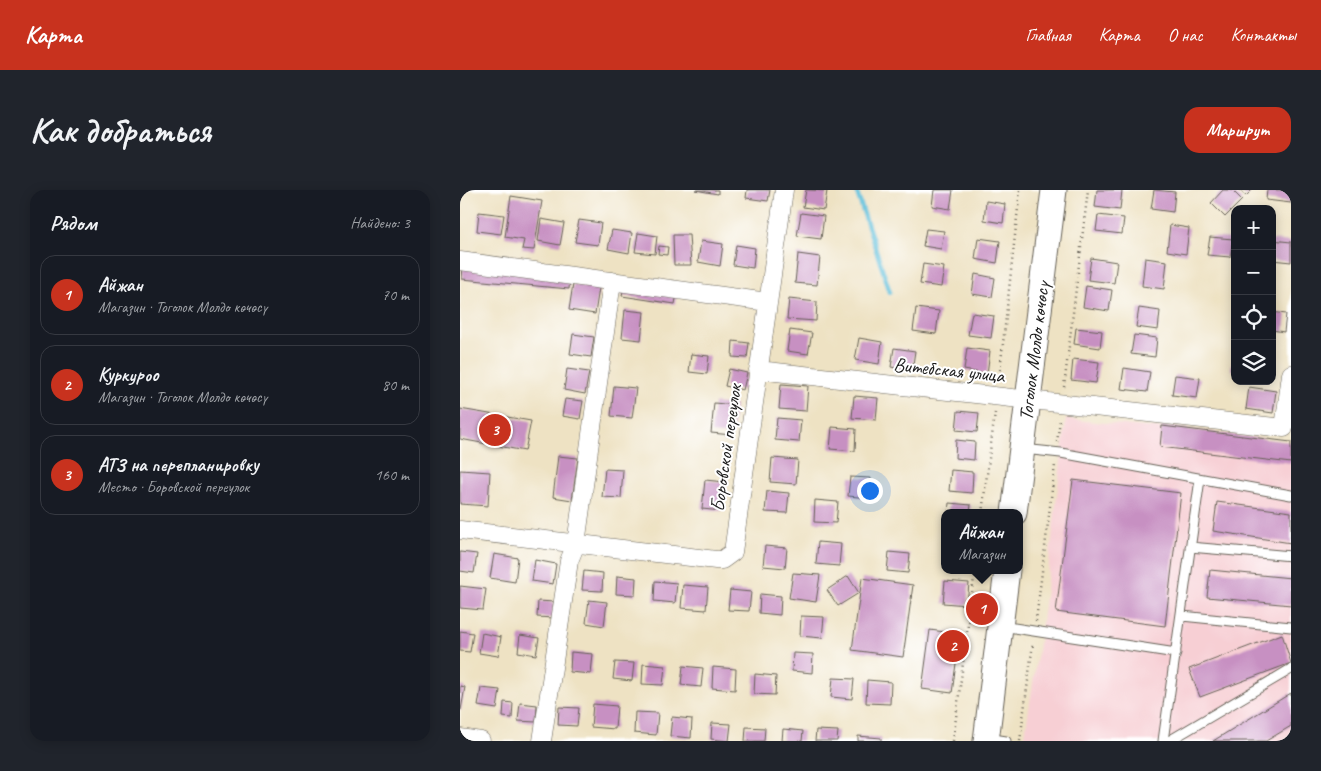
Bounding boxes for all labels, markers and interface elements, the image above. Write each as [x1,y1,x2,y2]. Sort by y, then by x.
text: Карта [25,20,82,50]
text: Главная [1026,24,1071,46]
text: Карта [1099,24,1140,46]
text: О нас [1168,24,1203,46]
text: Контакты [1231,24,1296,46]
button: Маршрут [1184,107,1291,153]
text: Как добраться [30,108,211,153]
map controls [1231,205,1276,385]
button: + [1231,205,1276,250]
text: Рядом [50,210,97,236]
text: Найдено: 3 [350,213,410,233]
button: − [1231,250,1276,295]
text: Айжан [98,273,143,297]
street label: Тоголок Молдо көчөсү [1013,278,1055,422]
text: 1 [63,285,71,305]
text: 70 m [382,285,409,305]
button: locate [1231,295,1276,340]
text: Магазин · Тоголок Молдо көчөсү [98,297,268,317]
button: layers [1231,340,1276,385]
street label: Витебская улица [892,352,1007,388]
text: Куркуроо [98,363,158,387]
text: 2 [63,375,71,395]
text: 80 m [382,375,409,395]
street label: Боровской переулок [705,381,748,513]
text: Магазин · Тоголок Молдо көчөсү [98,387,268,407]
pin: 3 [479,411,511,449]
text: АТЗ на перепланировку [98,453,258,477]
text: 3 [63,465,71,485]
text: 160 m [375,465,409,485]
text: Место · Боровской переулок [98,477,249,497]
your location [857,478,883,504]
popup [941,509,1023,574]
text: Айжан [959,520,1003,544]
text: Магазин [959,544,1005,564]
pin: 1 [966,590,998,628]
pin: 2 [937,627,969,665]

